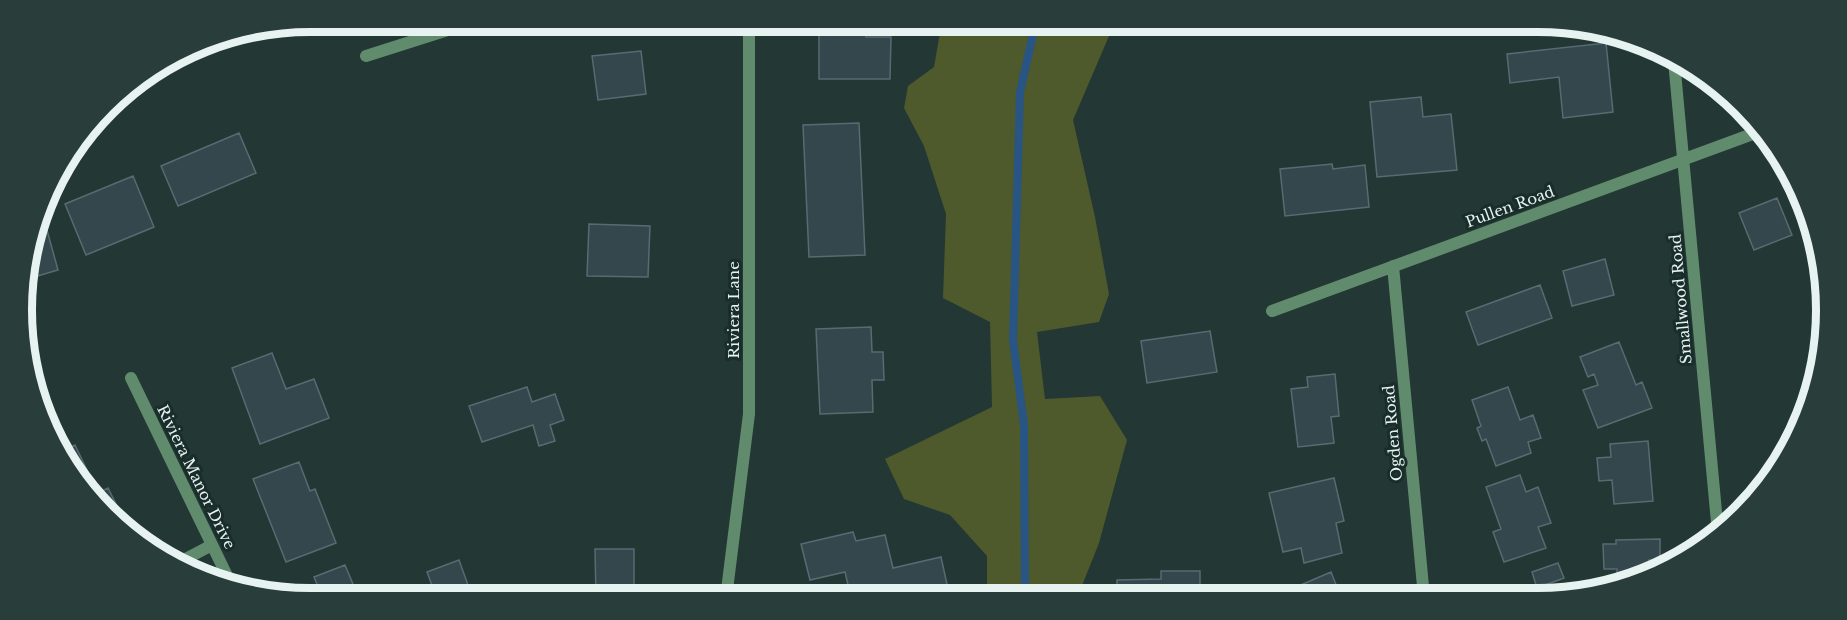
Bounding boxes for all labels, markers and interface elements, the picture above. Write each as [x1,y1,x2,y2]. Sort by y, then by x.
street label: Pullen Road [1463,182,1557,231]
street label: Smallwood Road [1665,233,1696,365]
street label: Riviera Lane [724,261,743,359]
street label: Ogden Road [1379,384,1406,482]
street label: Riviera Manor Drive [153,402,240,552]

